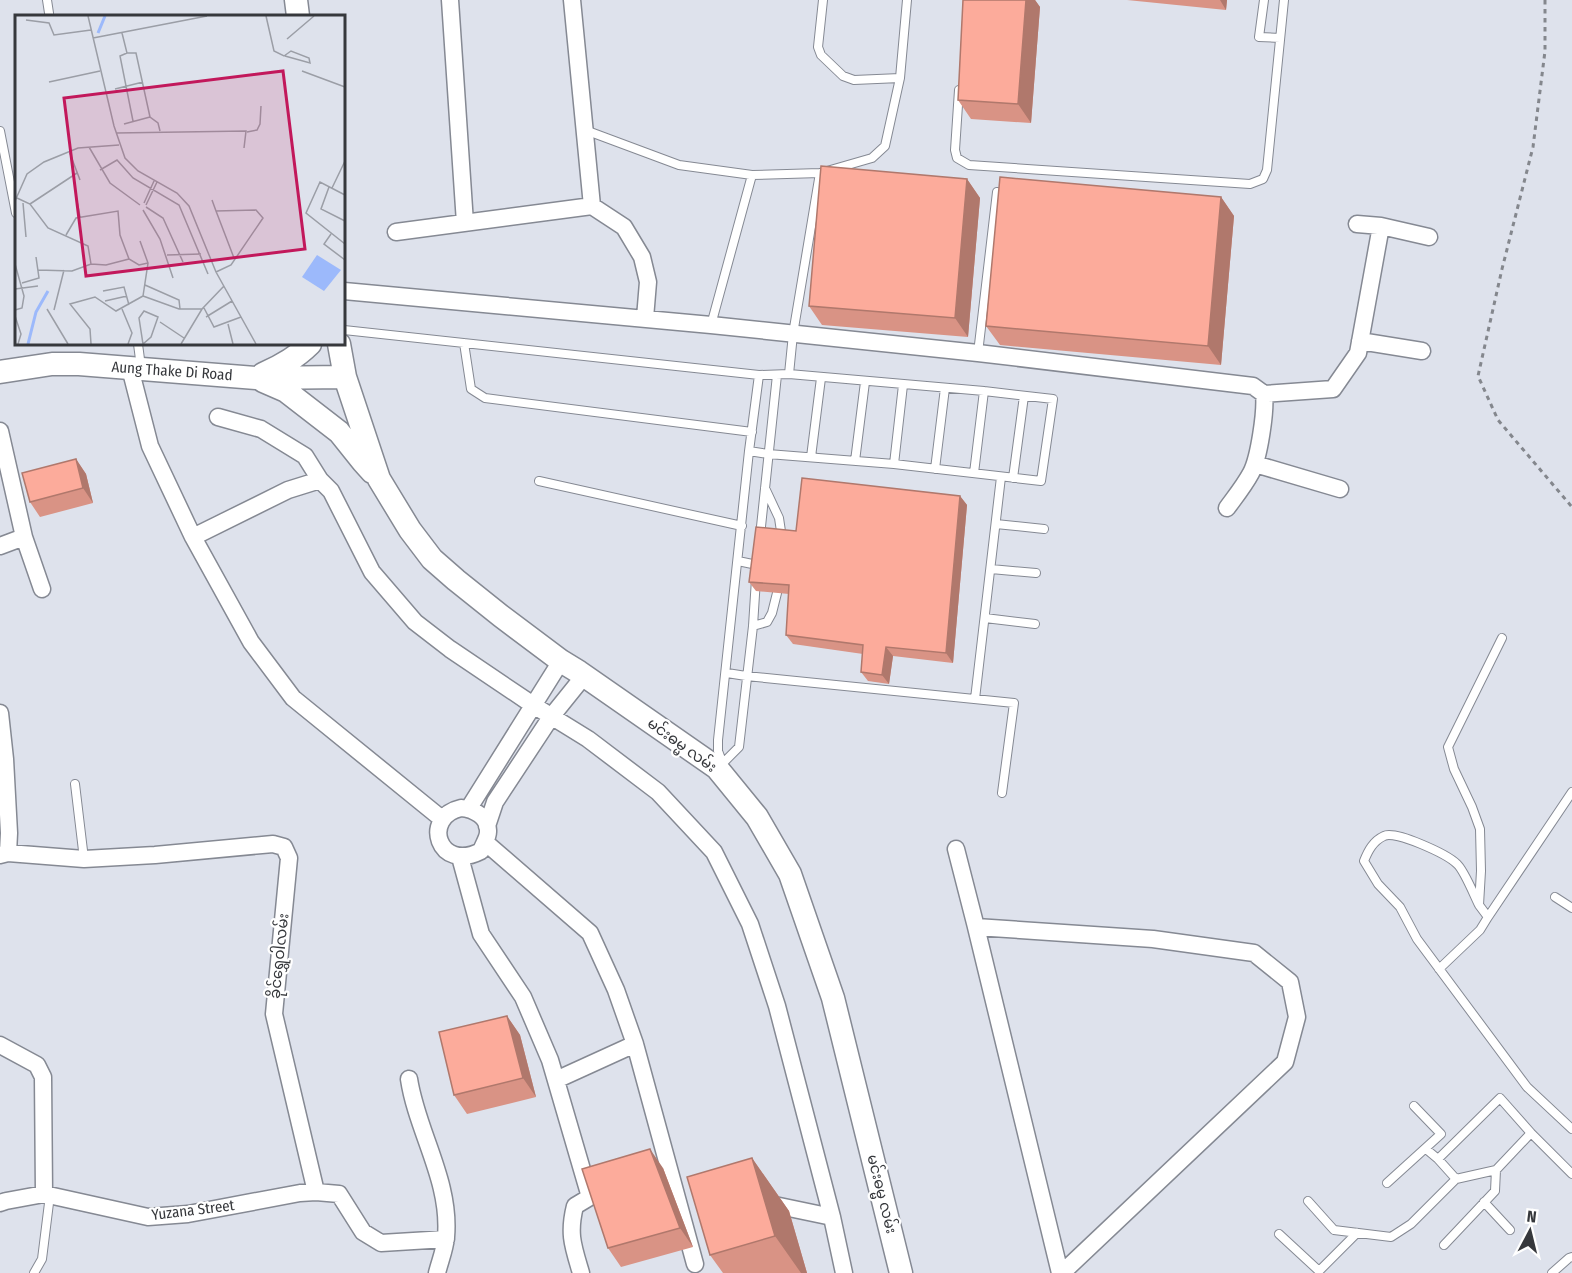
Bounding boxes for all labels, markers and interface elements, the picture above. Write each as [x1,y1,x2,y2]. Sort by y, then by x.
inset map [15,15,345,345]
street label: Aung Thake Di Road [111,358,233,384]
street label: မင်းဓမ္မ လမ်း [642,713,721,779]
street label: ခိုင်ရွှေဝါလမ်း [265,912,295,1000]
street label: မင်းဓမ္မ လမ်း [860,1152,902,1236]
street label: Yuzana Street [151,1196,236,1224]
north arrow [1500,1201,1560,1261]
text: N [1526,1207,1538,1227]

